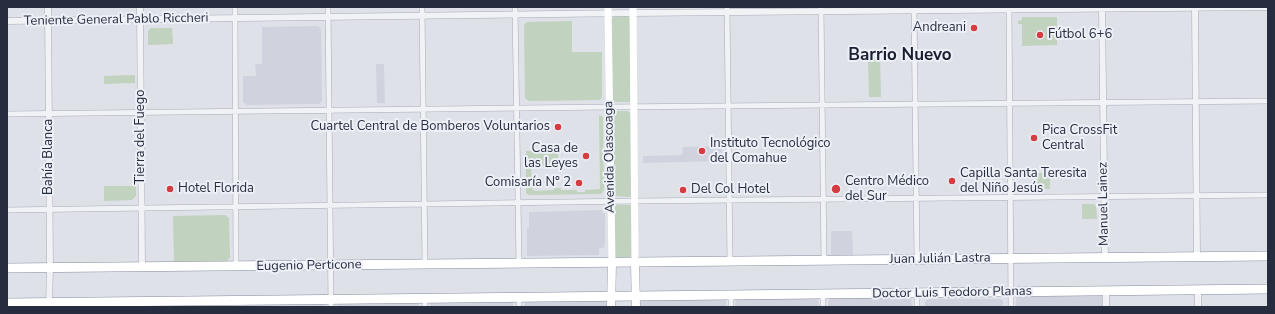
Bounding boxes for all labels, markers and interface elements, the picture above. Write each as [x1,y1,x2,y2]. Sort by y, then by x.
street label: Teniente General Pablo Riccheri [23,11,209,29]
place label: Andreani [913,20,966,36]
marker: Andreani [969,23,979,33]
place label: Fútbol 6+6 [1048,27,1112,43]
marker: Fútbol 6+6 [1035,30,1045,40]
district label: Barrio Nuevo [848,46,952,66]
street label: Tierra del Fuego [133,90,149,184]
street label: Avenida Olascoaga [601,101,619,213]
street label: Bahía Blanca [41,119,57,195]
place label: Cuartel Central de Bomberos Voluntarios [310,119,550,135]
marker: Cuartel Central de Bomberos Voluntarios [553,122,563,132]
place label: Pica CrossFit Central [1042,123,1117,154]
marker: Pica CrossFit Central [1029,133,1039,143]
place label: Instituto Tecnológico del Comahue [710,136,831,167]
place label: Casa de las Leyes [524,141,578,172]
marker: Instituto Tecnológico del Comahue [697,146,707,156]
marker: Casa de las Leyes [581,151,591,161]
street label: Manuel Lainez [1095,162,1113,246]
place label: Capilla Santa Teresita del Niño Jesús [960,166,1087,197]
place label: Centro Médico del Sur [845,174,929,205]
place label: Comisaría N° 2 [485,175,571,191]
marker: Capilla Santa Teresita del Niño Jesús [947,176,957,186]
marker: Comisaría N° 2 [574,178,584,188]
place label: Hotel Florida [178,181,254,197]
place label: Del Col Hotel [691,182,770,198]
marker: Centro Médico del Sur [830,183,842,195]
marker: Hotel Florida [165,184,175,194]
marker: Del Col Hotel [678,185,688,195]
street label: Juan Julián Lastra [889,250,991,268]
street label: Eugenio Perticone [256,257,362,275]
street label: Doctor Luis Teodoro Planas [872,284,1032,302]

